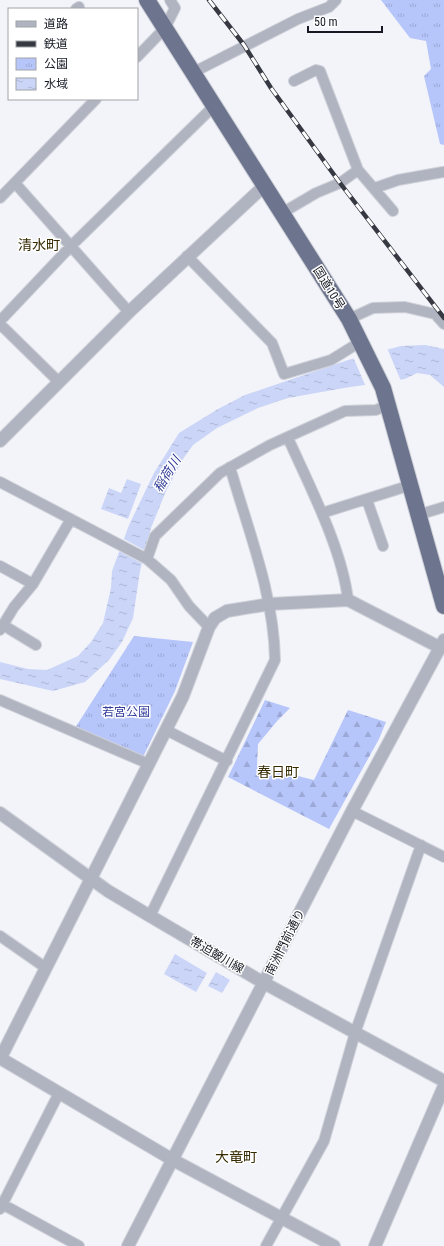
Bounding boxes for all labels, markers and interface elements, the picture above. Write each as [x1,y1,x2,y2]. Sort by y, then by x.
legend [8,8,138,100]
scale bar [308,8,382,34]
text: 50 m [314,15,338,29]
text: 道路 [44,17,68,31]
text: 鉄道 [44,37,68,51]
text: 公園 [44,57,68,71]
text: 水域 [44,77,68,91]
district label: 清水町 [18,237,60,253]
street label: 国道10号 [310,264,348,312]
water label: 稲荷川 [150,452,185,495]
park label: 若宮公園 [102,705,150,719]
district label: 春日町 [257,764,299,780]
street label: 南洲門前通り [262,907,308,977]
street label: 帯迫皷川線 [188,934,246,976]
district label: 大竜町 [215,1149,257,1165]

